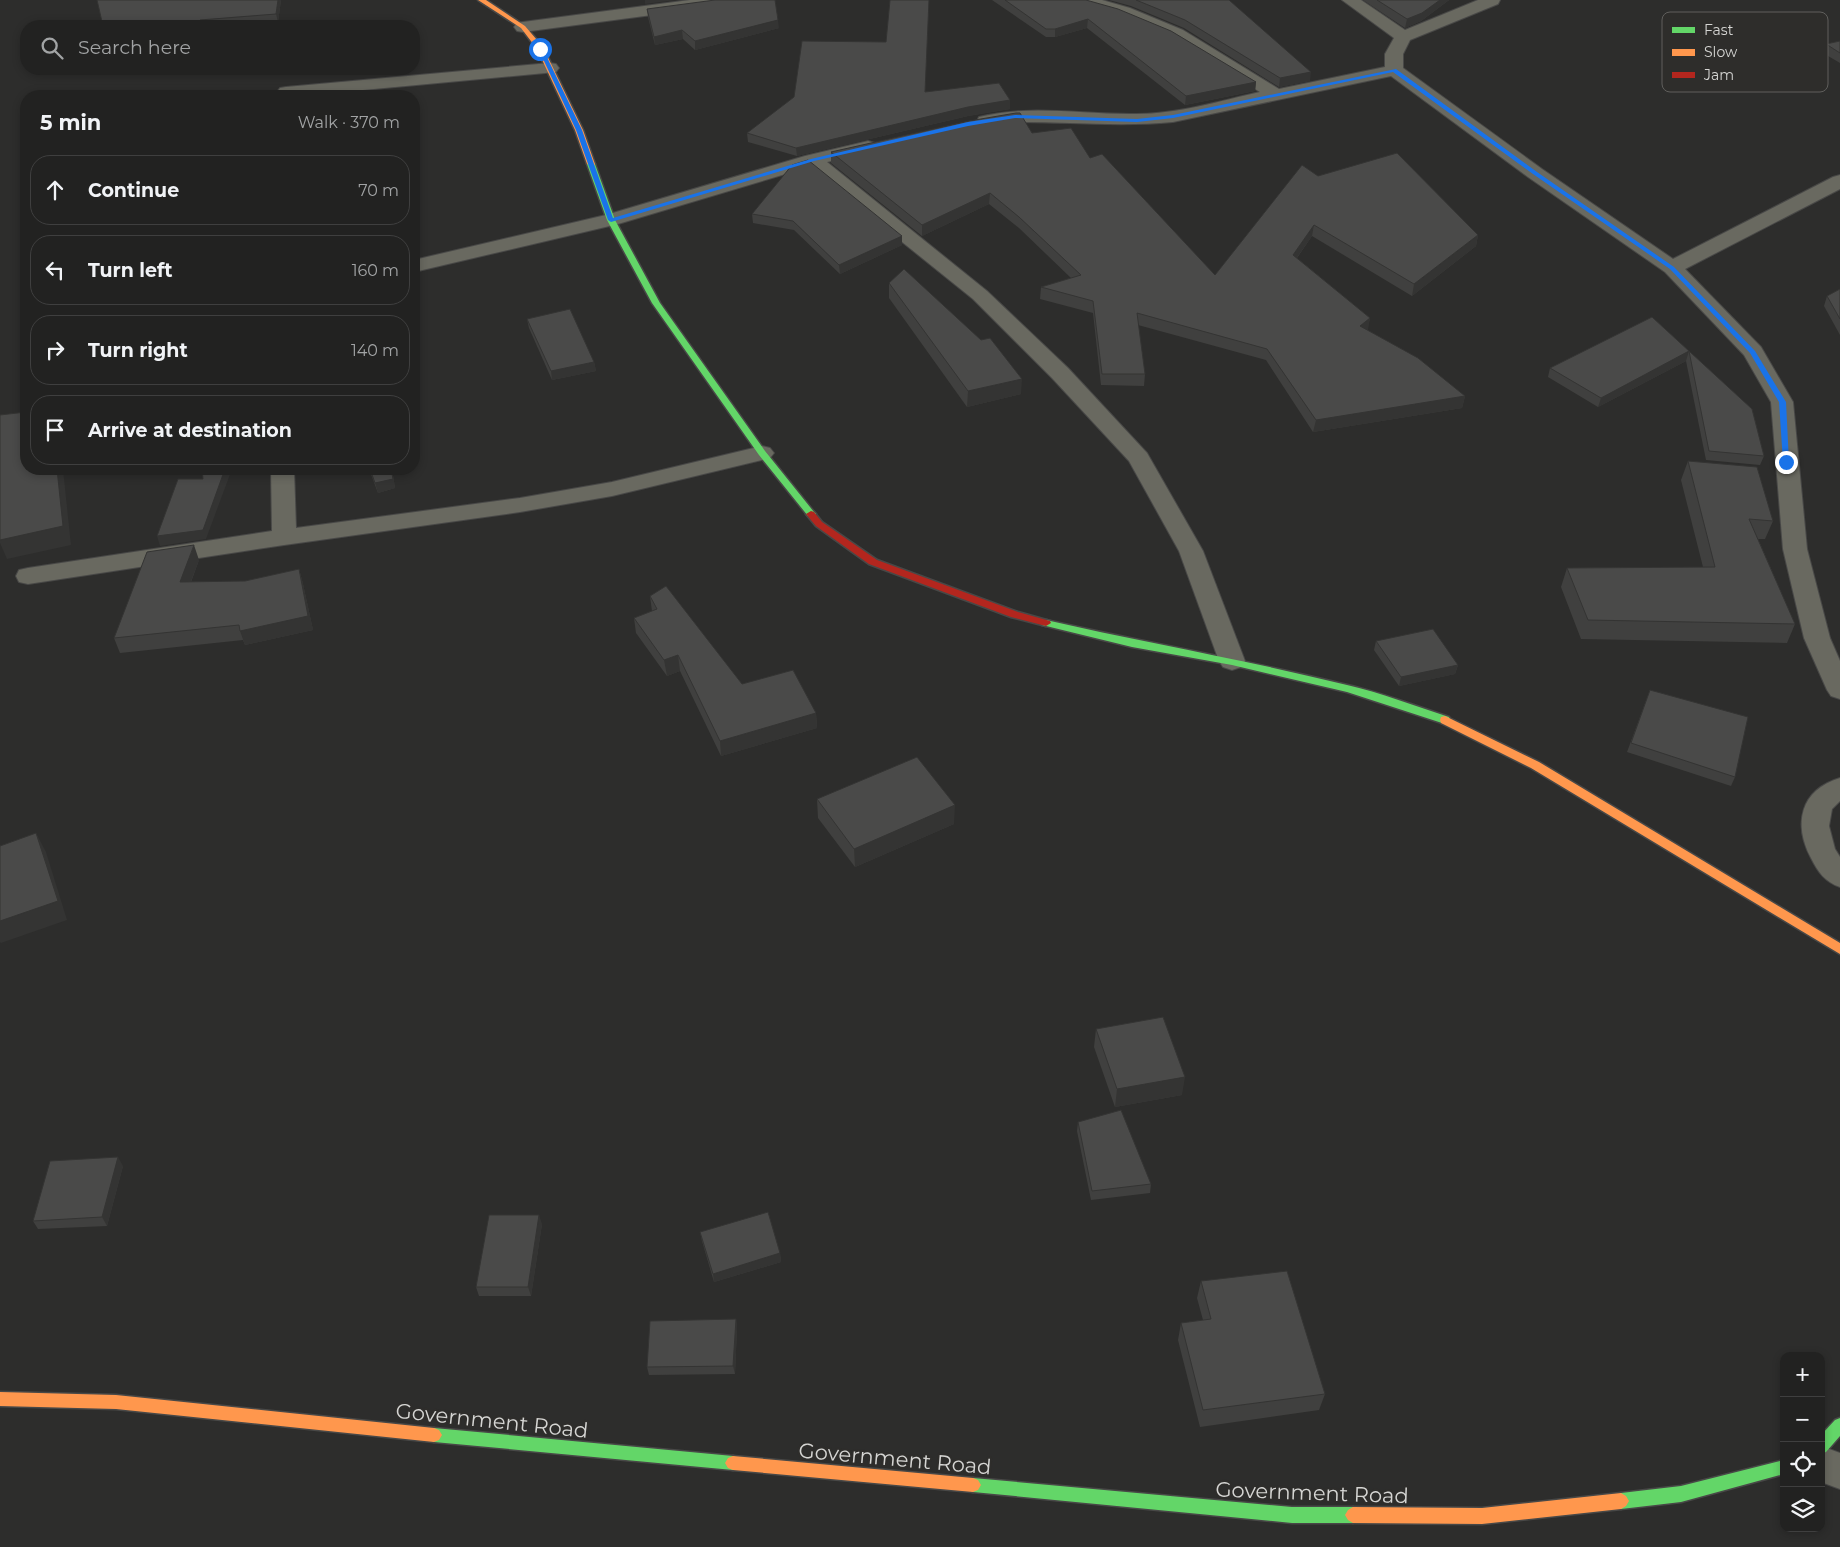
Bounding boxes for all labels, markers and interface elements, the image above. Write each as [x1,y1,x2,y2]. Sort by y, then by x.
legend [1662,12,1828,92]
search box [20,20,420,75]
text: Fast [1704,21,1734,39]
icon: search [38,34,66,62]
text: Search here [78,36,191,59]
route start [529,38,552,61]
text: Slow [1704,43,1738,61]
text: Jam [1703,66,1734,84]
text: 5 min [40,110,101,135]
text: Walk · 370 m [298,113,400,132]
icon: ahead [41,176,69,204]
text: Continue [88,179,179,202]
text: 70 m [358,181,399,200]
icon: left [41,256,69,284]
text: Turn left [88,259,173,282]
text: 160 m [352,261,399,280]
icon: right [41,336,69,364]
text: Turn right [88,339,188,362]
text: 140 m [351,341,399,360]
icon: arrive [41,416,69,444]
text: Arrive at destination [88,419,292,442]
route end [1775,451,1798,474]
map controls [1780,1352,1825,1532]
button: + [1780,1352,1825,1397]
button: − [1780,1397,1825,1442]
street label: Government Road [395,1398,590,1443]
street label: Government Road [798,1438,992,1479]
button: locate [1780,1442,1825,1487]
street label: Government Road [1215,1477,1409,1508]
button: layers [1780,1487,1825,1532]

